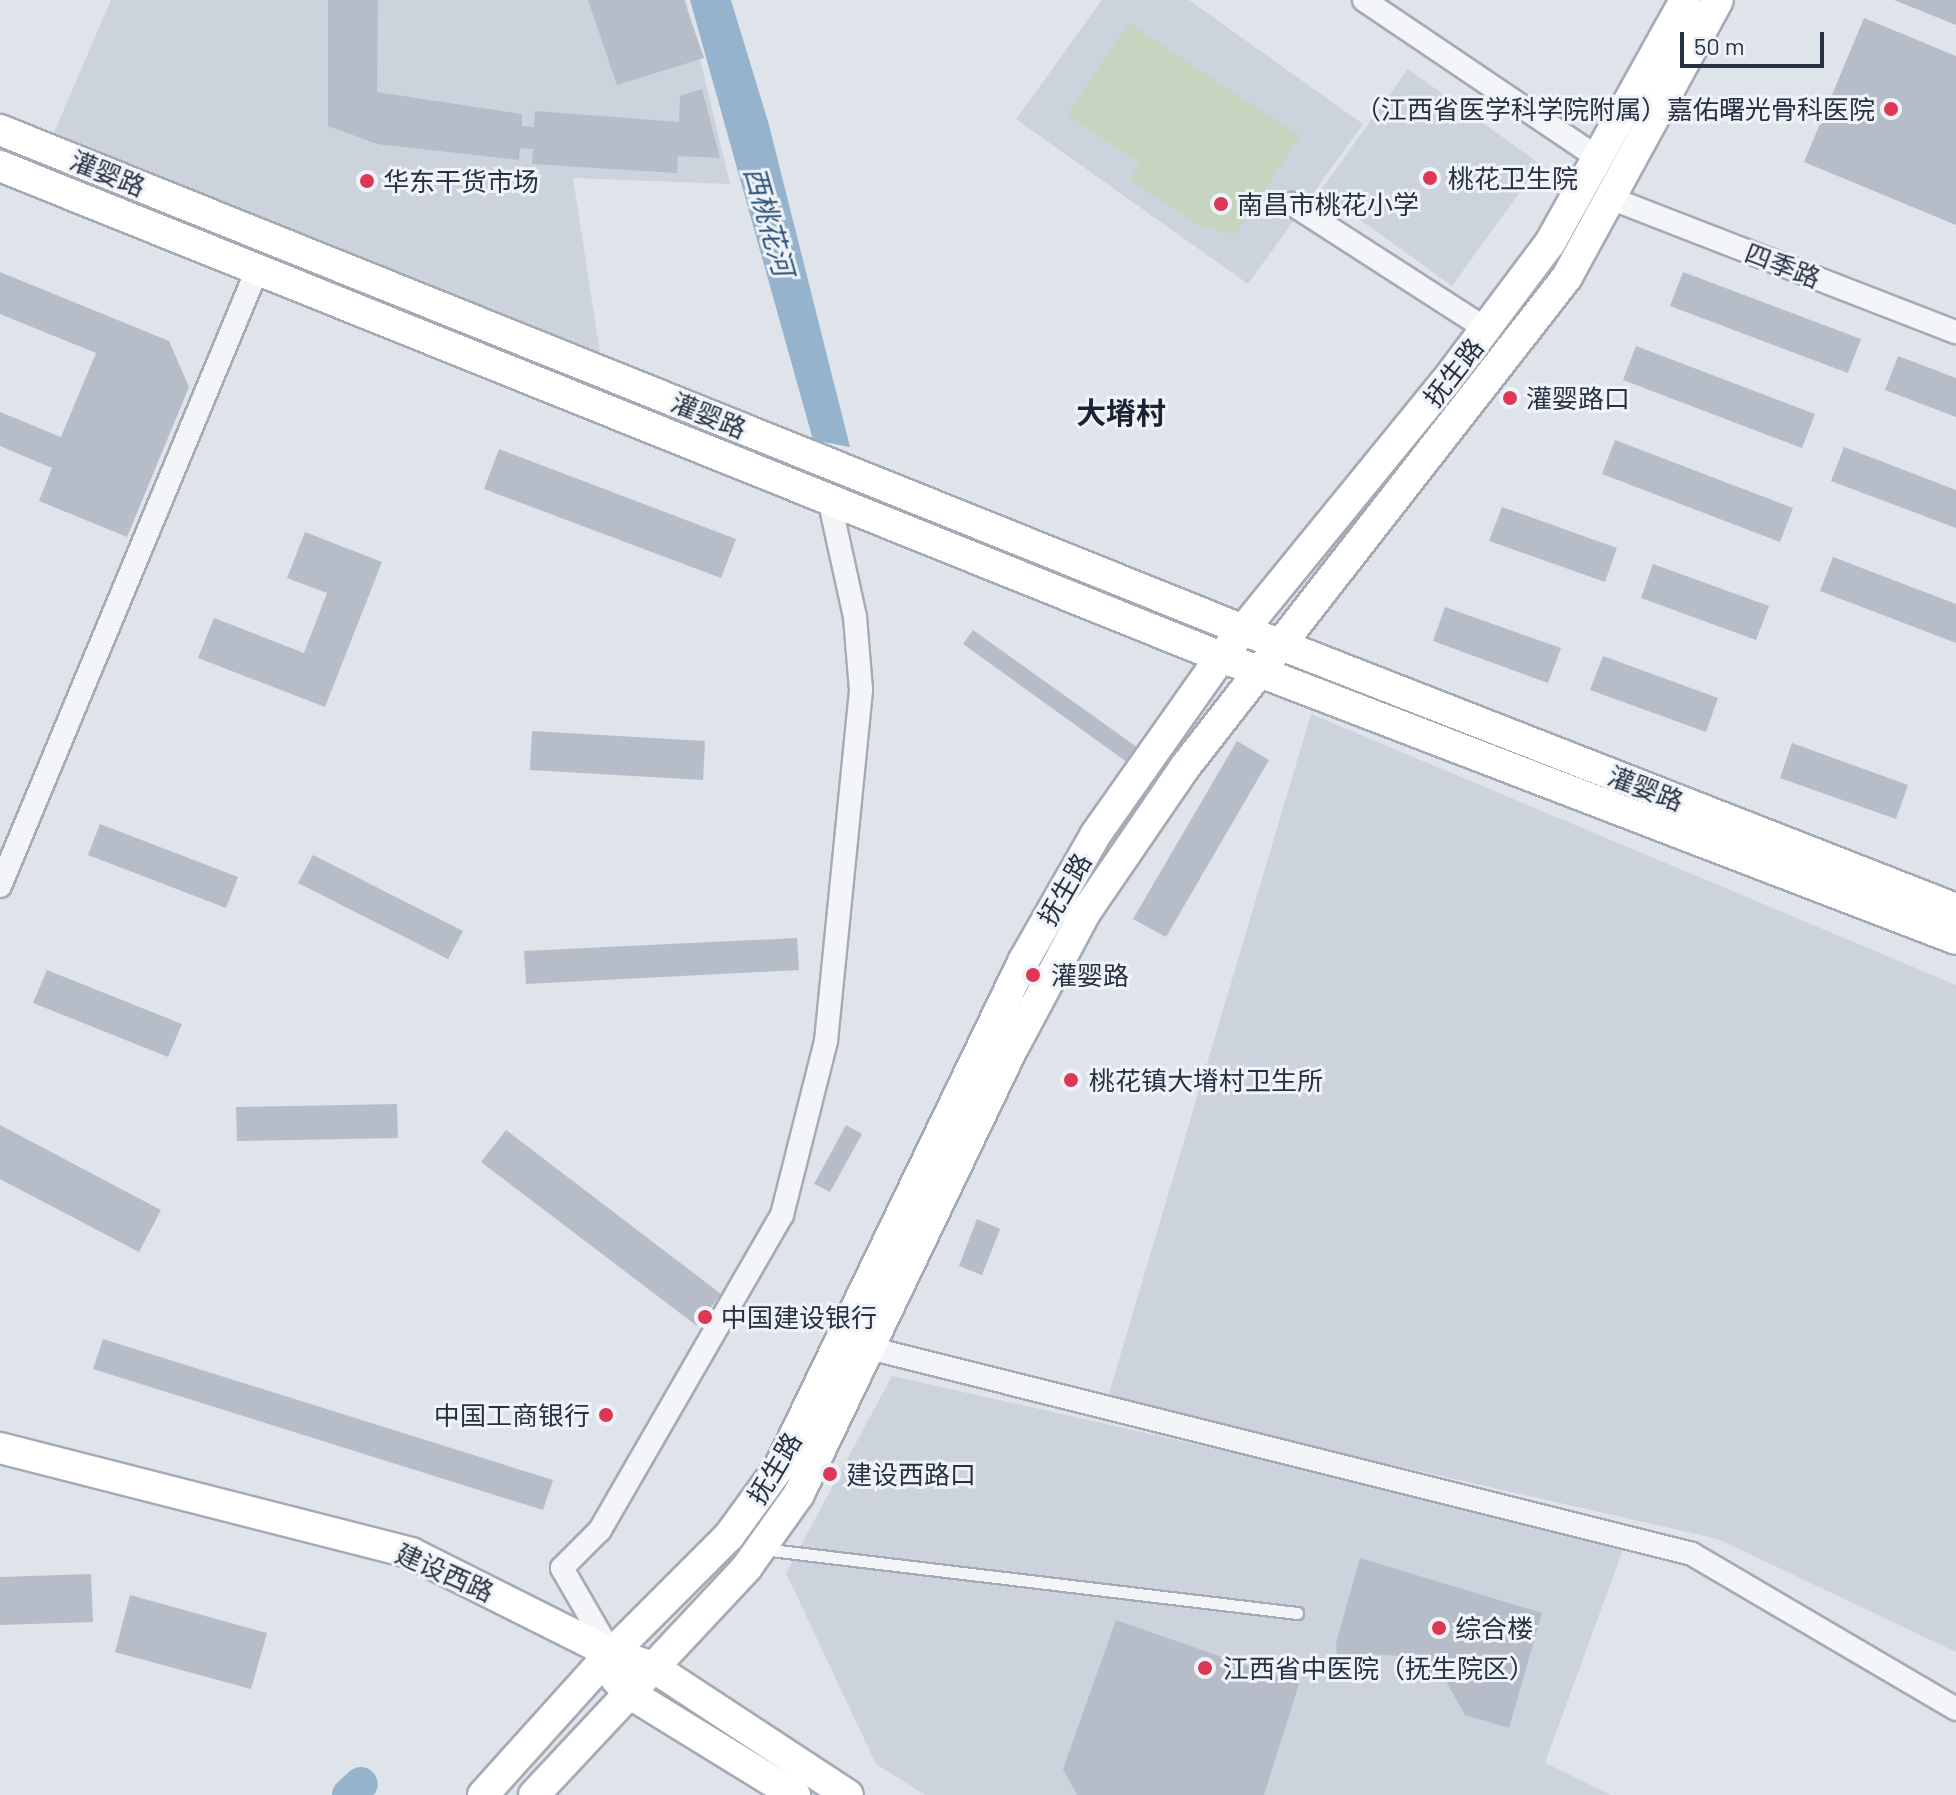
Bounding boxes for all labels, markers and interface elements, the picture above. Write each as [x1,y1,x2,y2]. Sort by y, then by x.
scale bar [1684,16,1828,66]
text: 50 m [1694,31,1745,60]
place label: （江西省医学科学院附属）嘉佑曙光骨科医院 [1355,93,1875,125]
marker: （江西省医学科学院附属）嘉佑曙光骨科医院 [1882,100,1900,118]
street label: 灌婴路 [66,144,150,202]
place label: 桃花卫生院 [1448,162,1578,194]
water label: 西桃花河 [738,163,802,279]
place label: 华东干货市场 [383,165,539,197]
marker: 桃花卫生院 [1419,167,1441,189]
marker: 华东干货市场 [358,172,376,190]
place label: 南昌市桃花小学 [1237,188,1419,220]
marker: 南昌市桃花小学 [1212,195,1230,213]
street label: 四季路 [1741,236,1825,294]
street label: 抚生路 [1417,332,1489,412]
place label: 灌婴路口 [1526,382,1630,414]
street label: 灌婴路 [667,386,751,444]
marker: 灌婴路口 [1501,389,1519,407]
district label: 大塉村 [1076,394,1166,430]
street label: 灌婴路 [1604,759,1688,817]
street label: 抚生路 [1031,847,1097,931]
place label: 灌婴路 [1051,959,1129,991]
marker: 灌婴路 [1022,964,1044,986]
place label: 桃花镇大塉村卫生所 [1089,1064,1323,1096]
marker: 桃花镇大塉村卫生所 [1060,1069,1082,1091]
place label: 中国建设银行 [721,1301,877,1333]
marker: 中国建设银行 [696,1308,714,1326]
place label: 中国工商银行 [434,1399,590,1431]
marker: 中国工商银行 [597,1406,615,1424]
street label: 抚生路 [741,1427,807,1509]
place label: 建设西路口 [846,1458,976,1490]
marker: 建设西路口 [821,1465,839,1483]
street label: 建设西路 [391,1537,499,1607]
place label: 综合楼 [1455,1612,1533,1644]
marker: 综合楼 [1430,1619,1448,1637]
place label: 江西省中医院（抚生院区） [1223,1652,1535,1684]
marker: 江西省中医院（抚生院区） [1194,1657,1216,1679]

